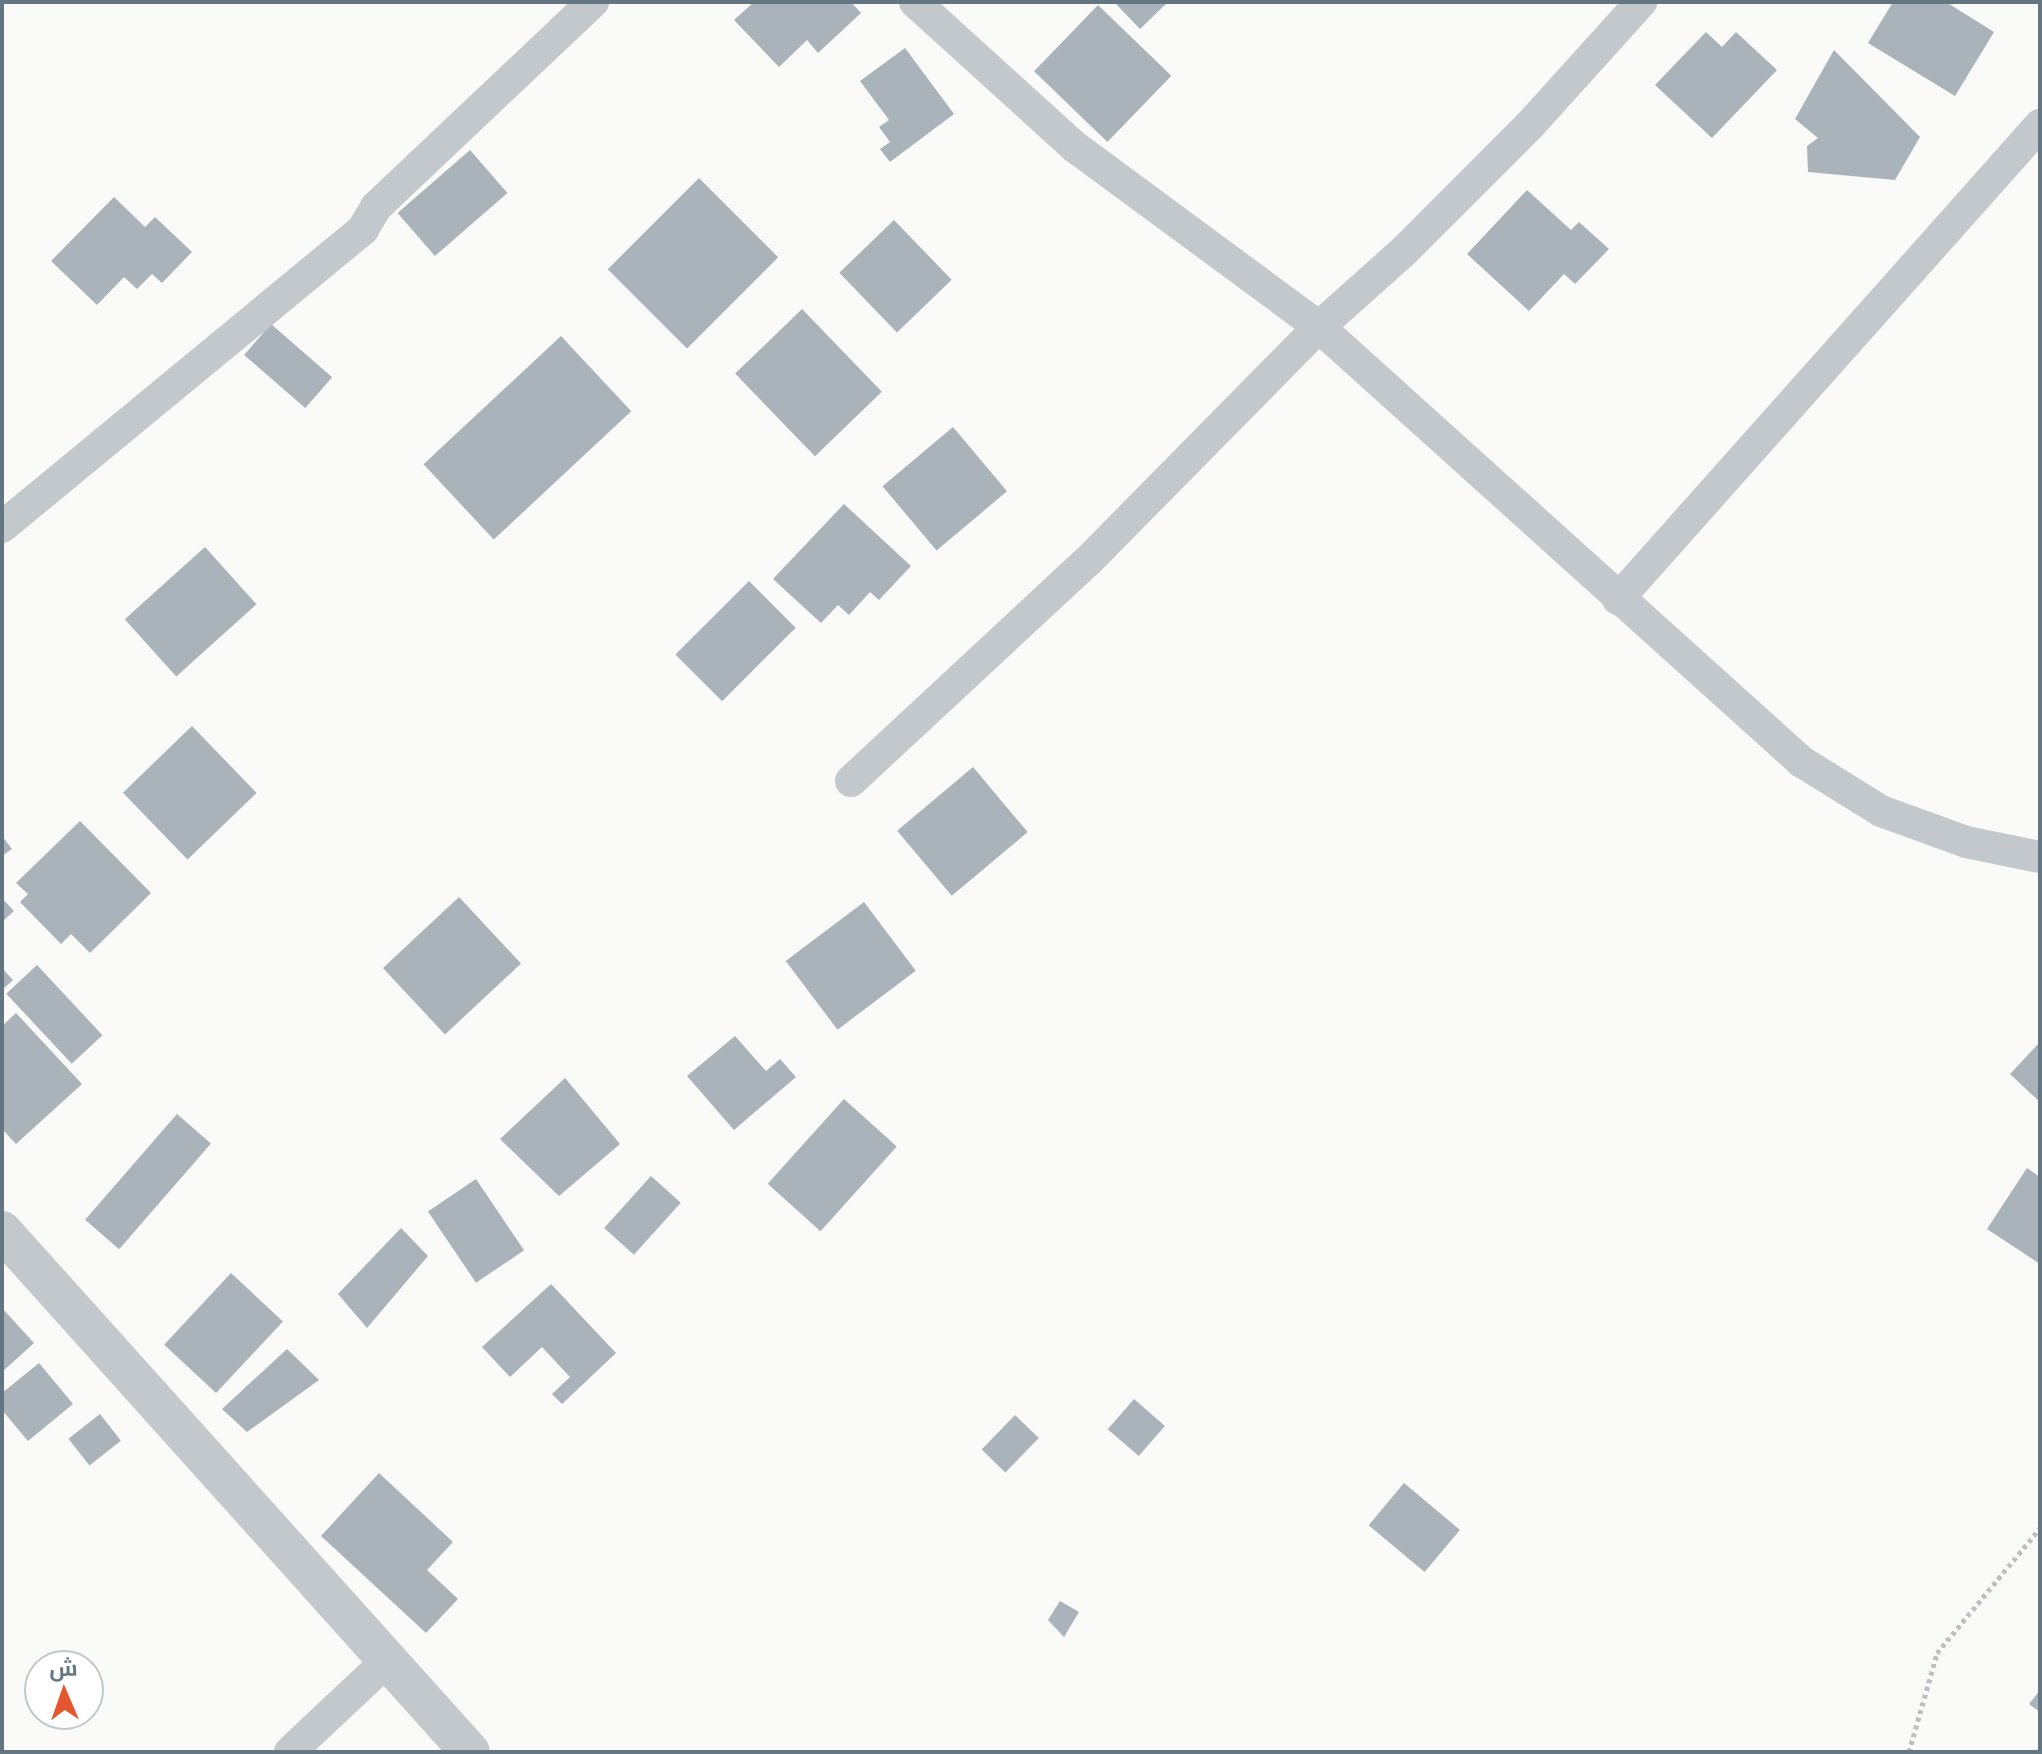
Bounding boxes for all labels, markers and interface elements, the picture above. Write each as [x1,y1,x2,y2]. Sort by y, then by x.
north arrow [24,1650,104,1730]
text: ش [49,1654,78,1682]

